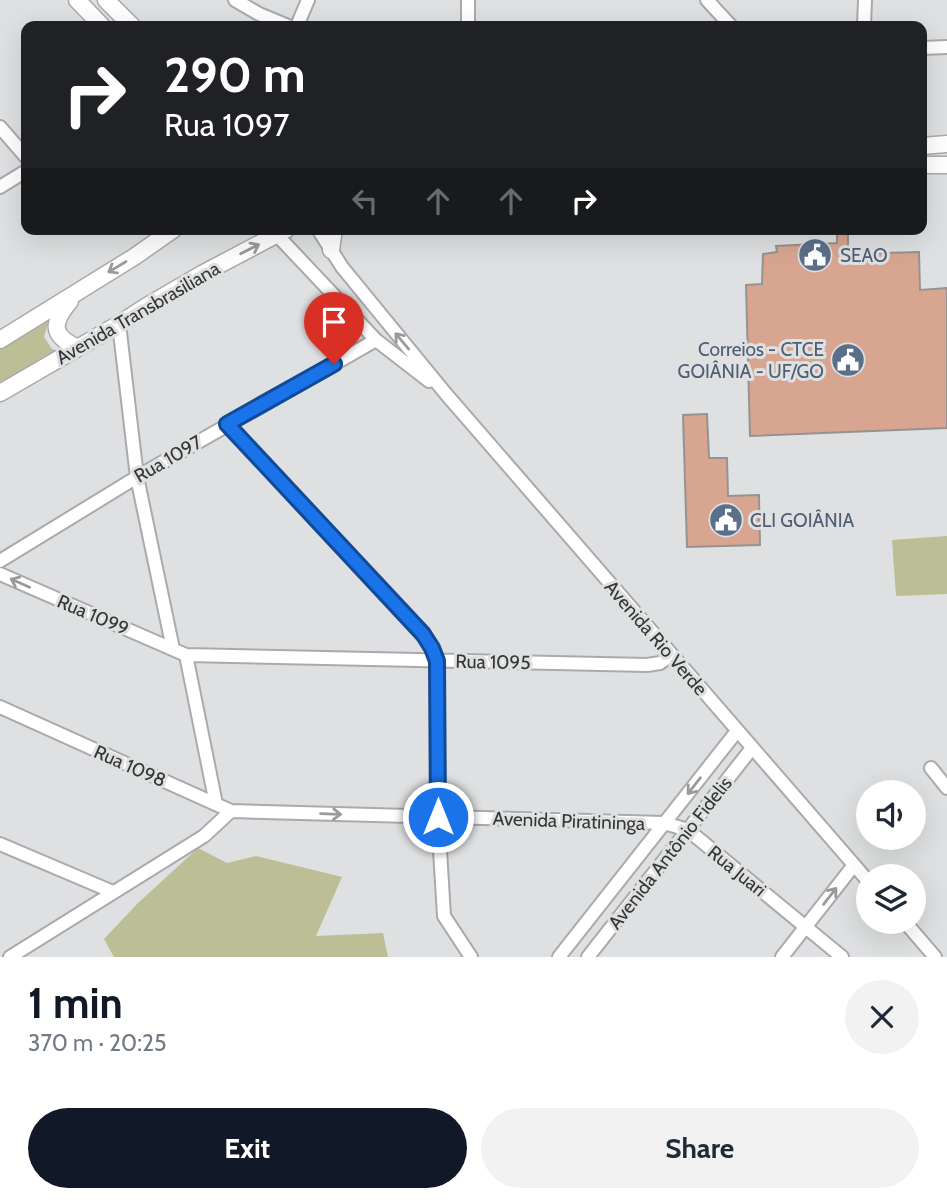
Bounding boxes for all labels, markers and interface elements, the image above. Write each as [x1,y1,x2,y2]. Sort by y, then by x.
text: 290 m [164,45,306,104]
icon: right [49,49,140,140]
text: Rua 1097 [164,105,289,144]
icon: left [346,182,384,220]
icon: ahead [419,182,457,220]
icon: ahead [492,182,530,220]
icon: right [565,182,603,220]
public building icon: SEAO [796,236,834,274]
one-way arrow [239,241,260,255]
place label: SEAO [840,244,888,267]
street label: Avenida Transbrasiliana [52,257,224,369]
one-way arrow [108,261,128,275]
pin [304,292,364,364]
icon: arrive [315,303,353,341]
one-way arrow [394,333,410,351]
place label: Correios - CTCE GOIÂNIA - UF/GO [678,338,824,383]
public building icon: Correios - CTCE GOIÂNIA - UF/GO [829,341,867,379]
street label: Rua 1097 [130,430,206,488]
public building icon: CLI GOIÂNIA [707,501,745,539]
place label: CLI GOIÂNIA [750,508,855,532]
one-way arrow [10,576,32,589]
street label: Avenida Rio Verde [600,576,712,700]
street label: Rua 1099 [54,590,132,640]
street label: Rua 1095 [455,650,531,674]
street label: Rua 1098 [90,740,170,792]
street label: Avenida Antônio Fidelis [603,772,737,934]
one-way arrow [687,776,702,795]
position arrow [401,780,475,854]
map controls [856,780,926,934]
button: sound [856,780,926,850]
one-way arrow [319,807,342,820]
street label: Avenida Piratininga [492,807,646,835]
street label: Rua Juari [703,841,771,901]
button: layers [856,864,926,934]
one-way arrow [822,887,837,906]
text: 1 min [28,977,123,1029]
button: close [845,980,919,1054]
text: 370 m · 20:25 [28,1029,166,1057]
button: Exit [28,1108,467,1188]
button: Share [481,1108,919,1188]

